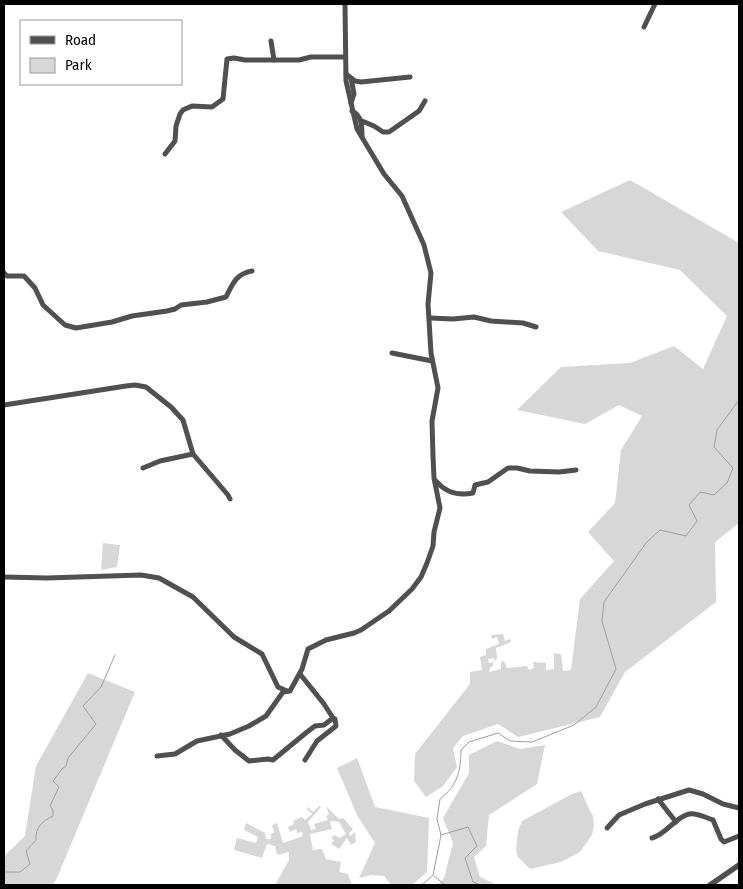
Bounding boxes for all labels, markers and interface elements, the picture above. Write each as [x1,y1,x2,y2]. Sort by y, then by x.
legend [20,20,182,85]
text: Road [65,31,96,49]
text: Park [65,56,92,74]

